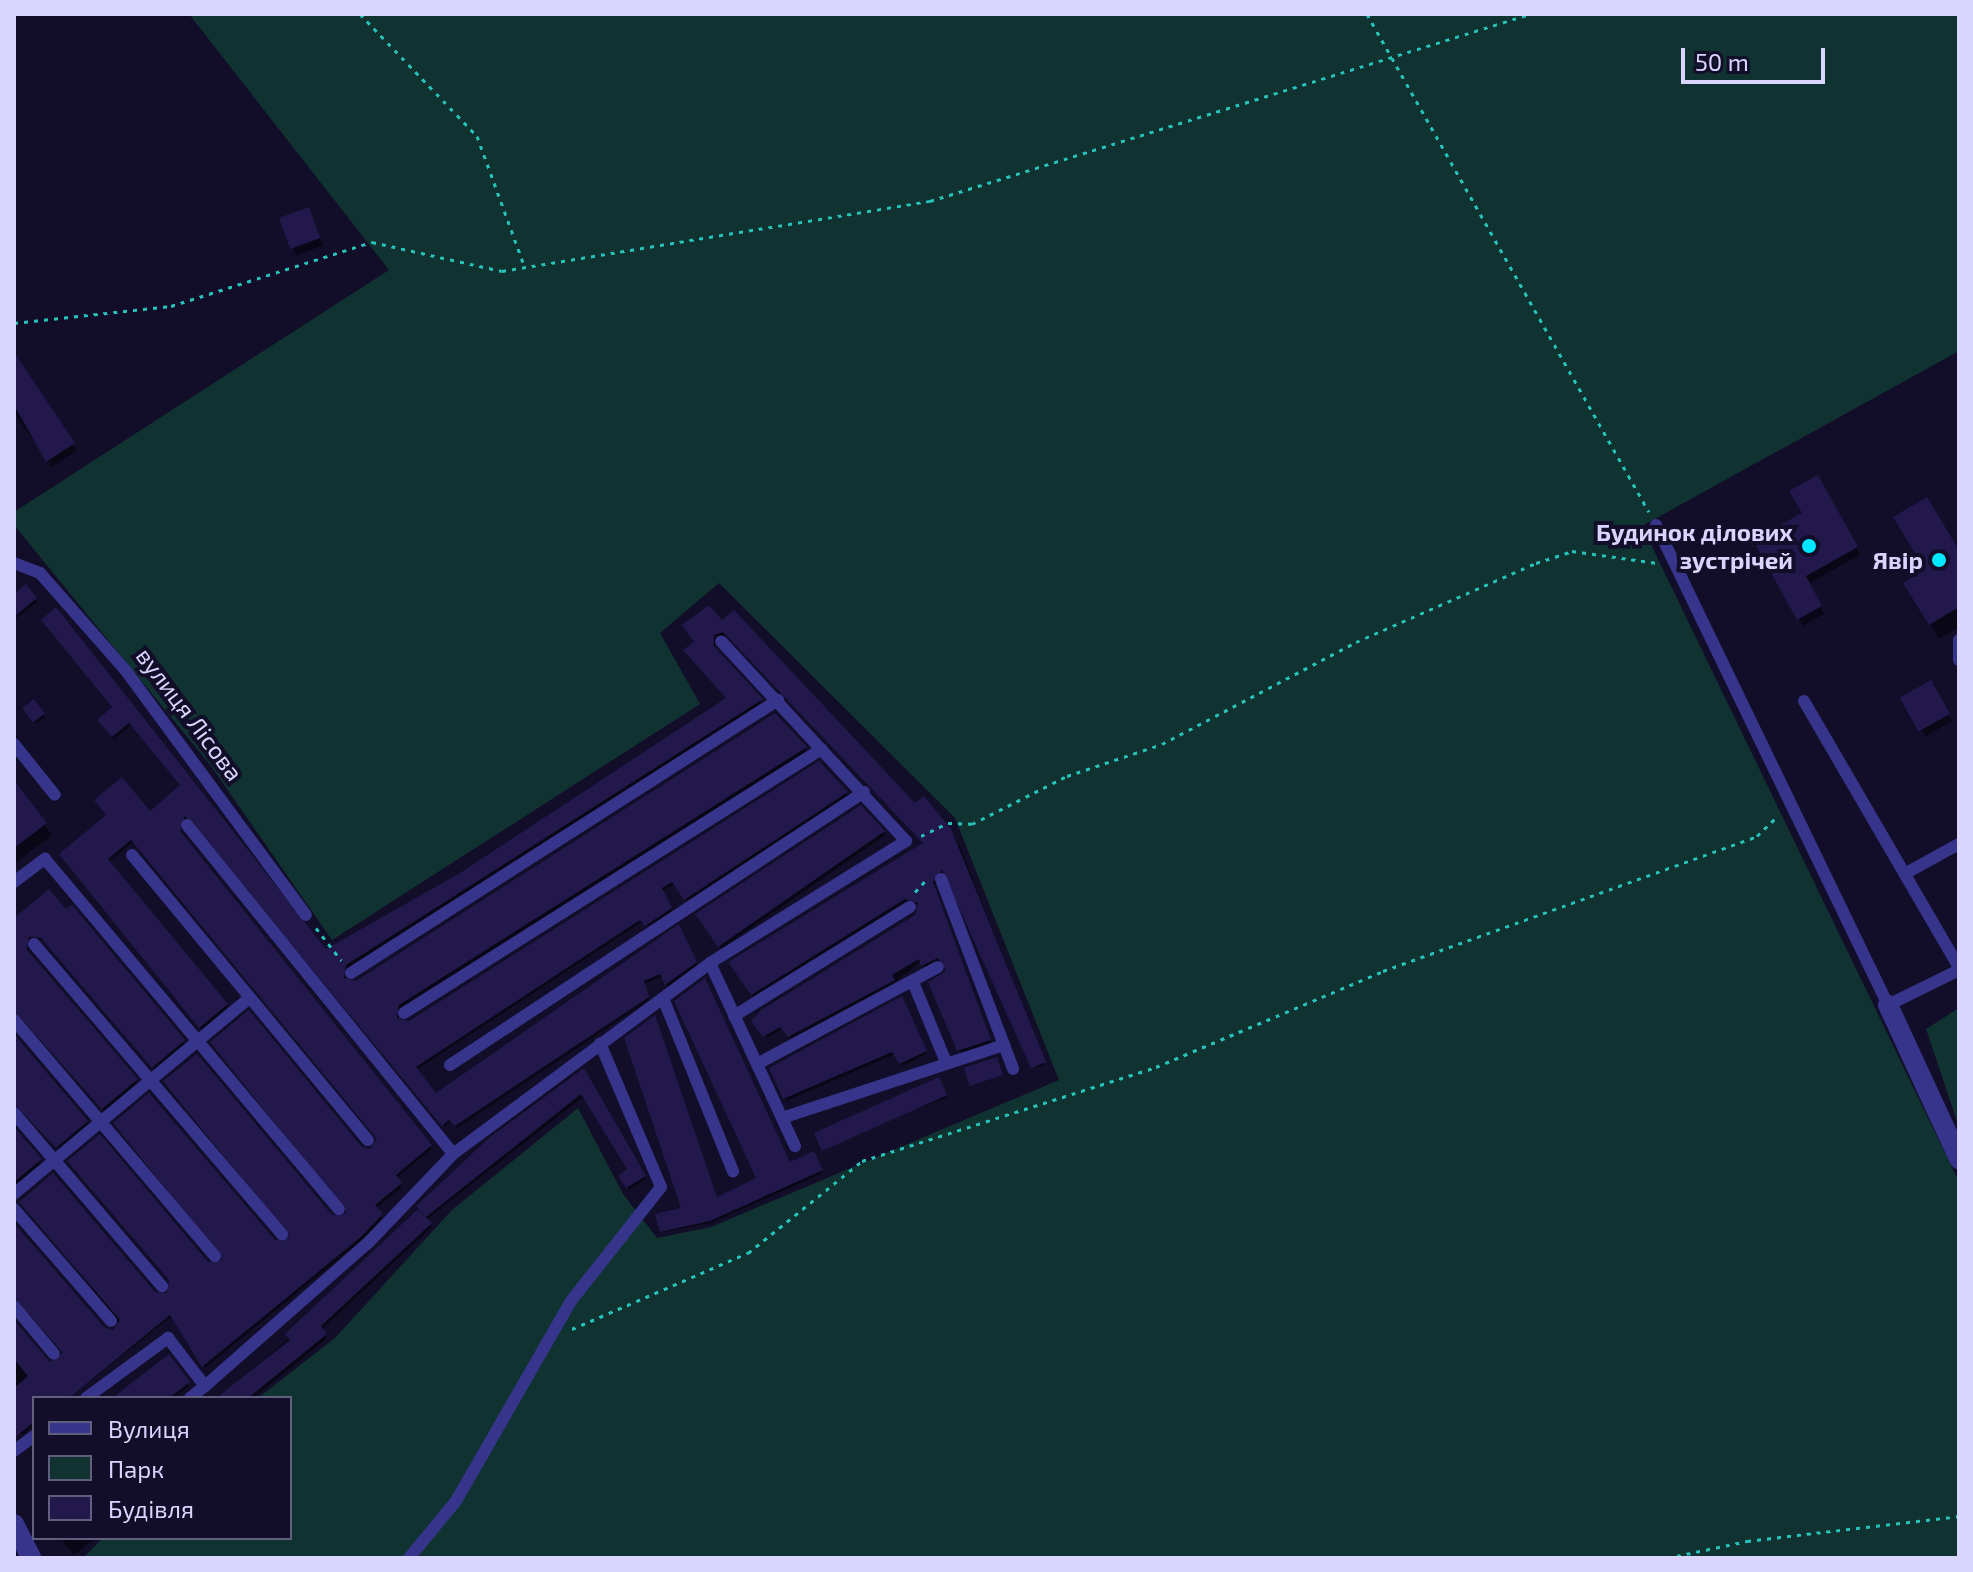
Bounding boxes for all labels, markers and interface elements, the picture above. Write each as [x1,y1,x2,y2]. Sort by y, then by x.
scale bar [1685,32,1829,82]
text: 50 m [1695,47,1749,76]
place label: Будинок ділових зустрічей [1596,518,1793,574]
marker: Будинок ділових зустрічей [1800,537,1818,555]
place label: Явір [1873,546,1923,574]
marker: Явір [1930,551,1948,569]
street label: вулиця Лісова [131,642,249,786]
legend [32,1396,292,1540]
text: Вулиця [108,1414,190,1443]
text: Парк [108,1454,164,1483]
text: Будівля [108,1494,194,1523]

